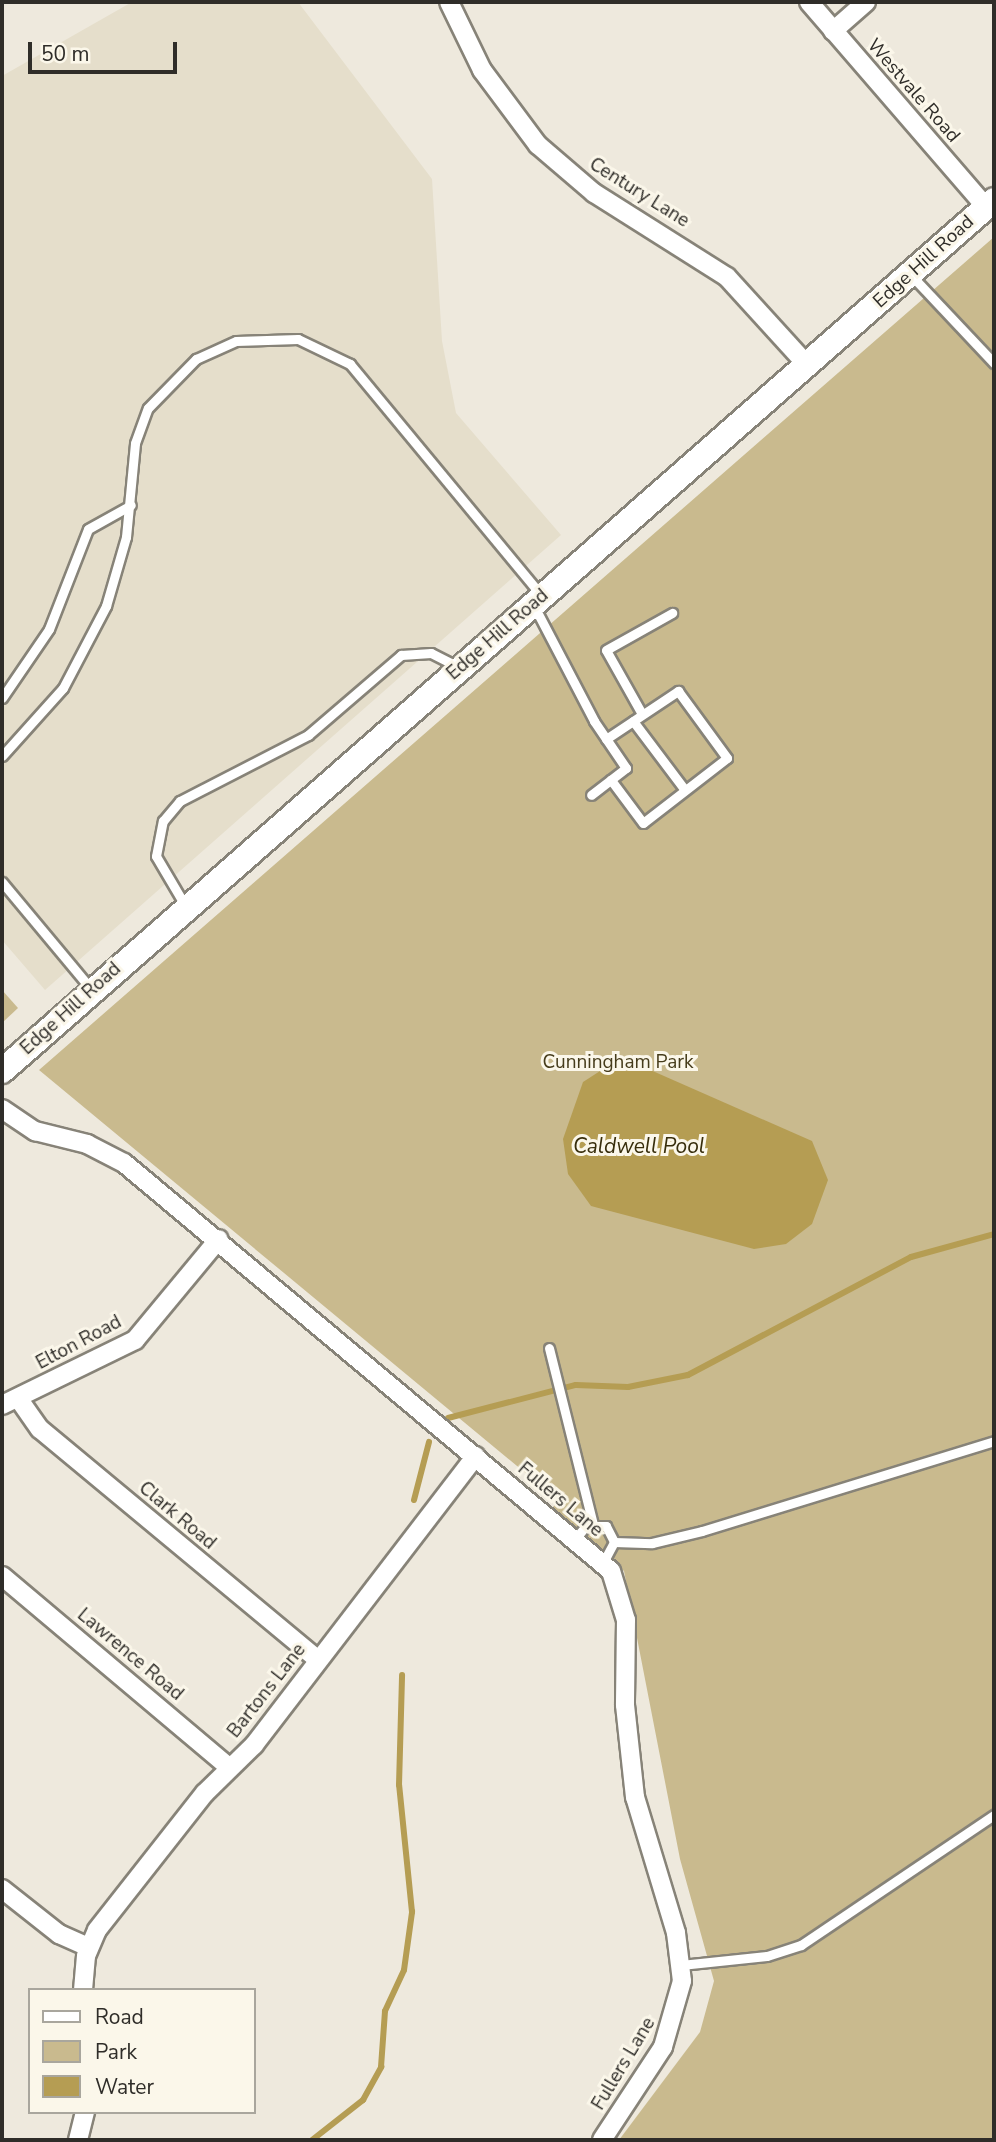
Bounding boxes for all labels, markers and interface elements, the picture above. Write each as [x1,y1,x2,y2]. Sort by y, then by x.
scale bar [32,28,180,72]
street label: Westvale Road [862,34,964,148]
text: 50 m [41,40,90,68]
street label: Century Lane [585,153,693,233]
street label: Edge Hill Road [869,211,979,313]
street label: Edge Hill Road [442,585,554,685]
street label: Edge Hill Road [16,958,126,1060]
park label: Cunningham Park [542,1052,694,1074]
water label: Caldwell Pool [573,1133,705,1159]
street label: Elton Road [32,1311,126,1375]
street label: Fullers Lane [513,1458,607,1542]
street label: Clark Road [134,1477,220,1555]
street label: Lawrence Road [72,1604,188,1706]
street label: Bartons Lane [223,1639,311,1743]
legend [28,1988,256,2114]
text: Road [95,2003,144,2031]
street label: Fullers Lane [587,2013,661,2115]
text: Park [95,2038,137,2066]
text: Water [95,2073,154,2101]

